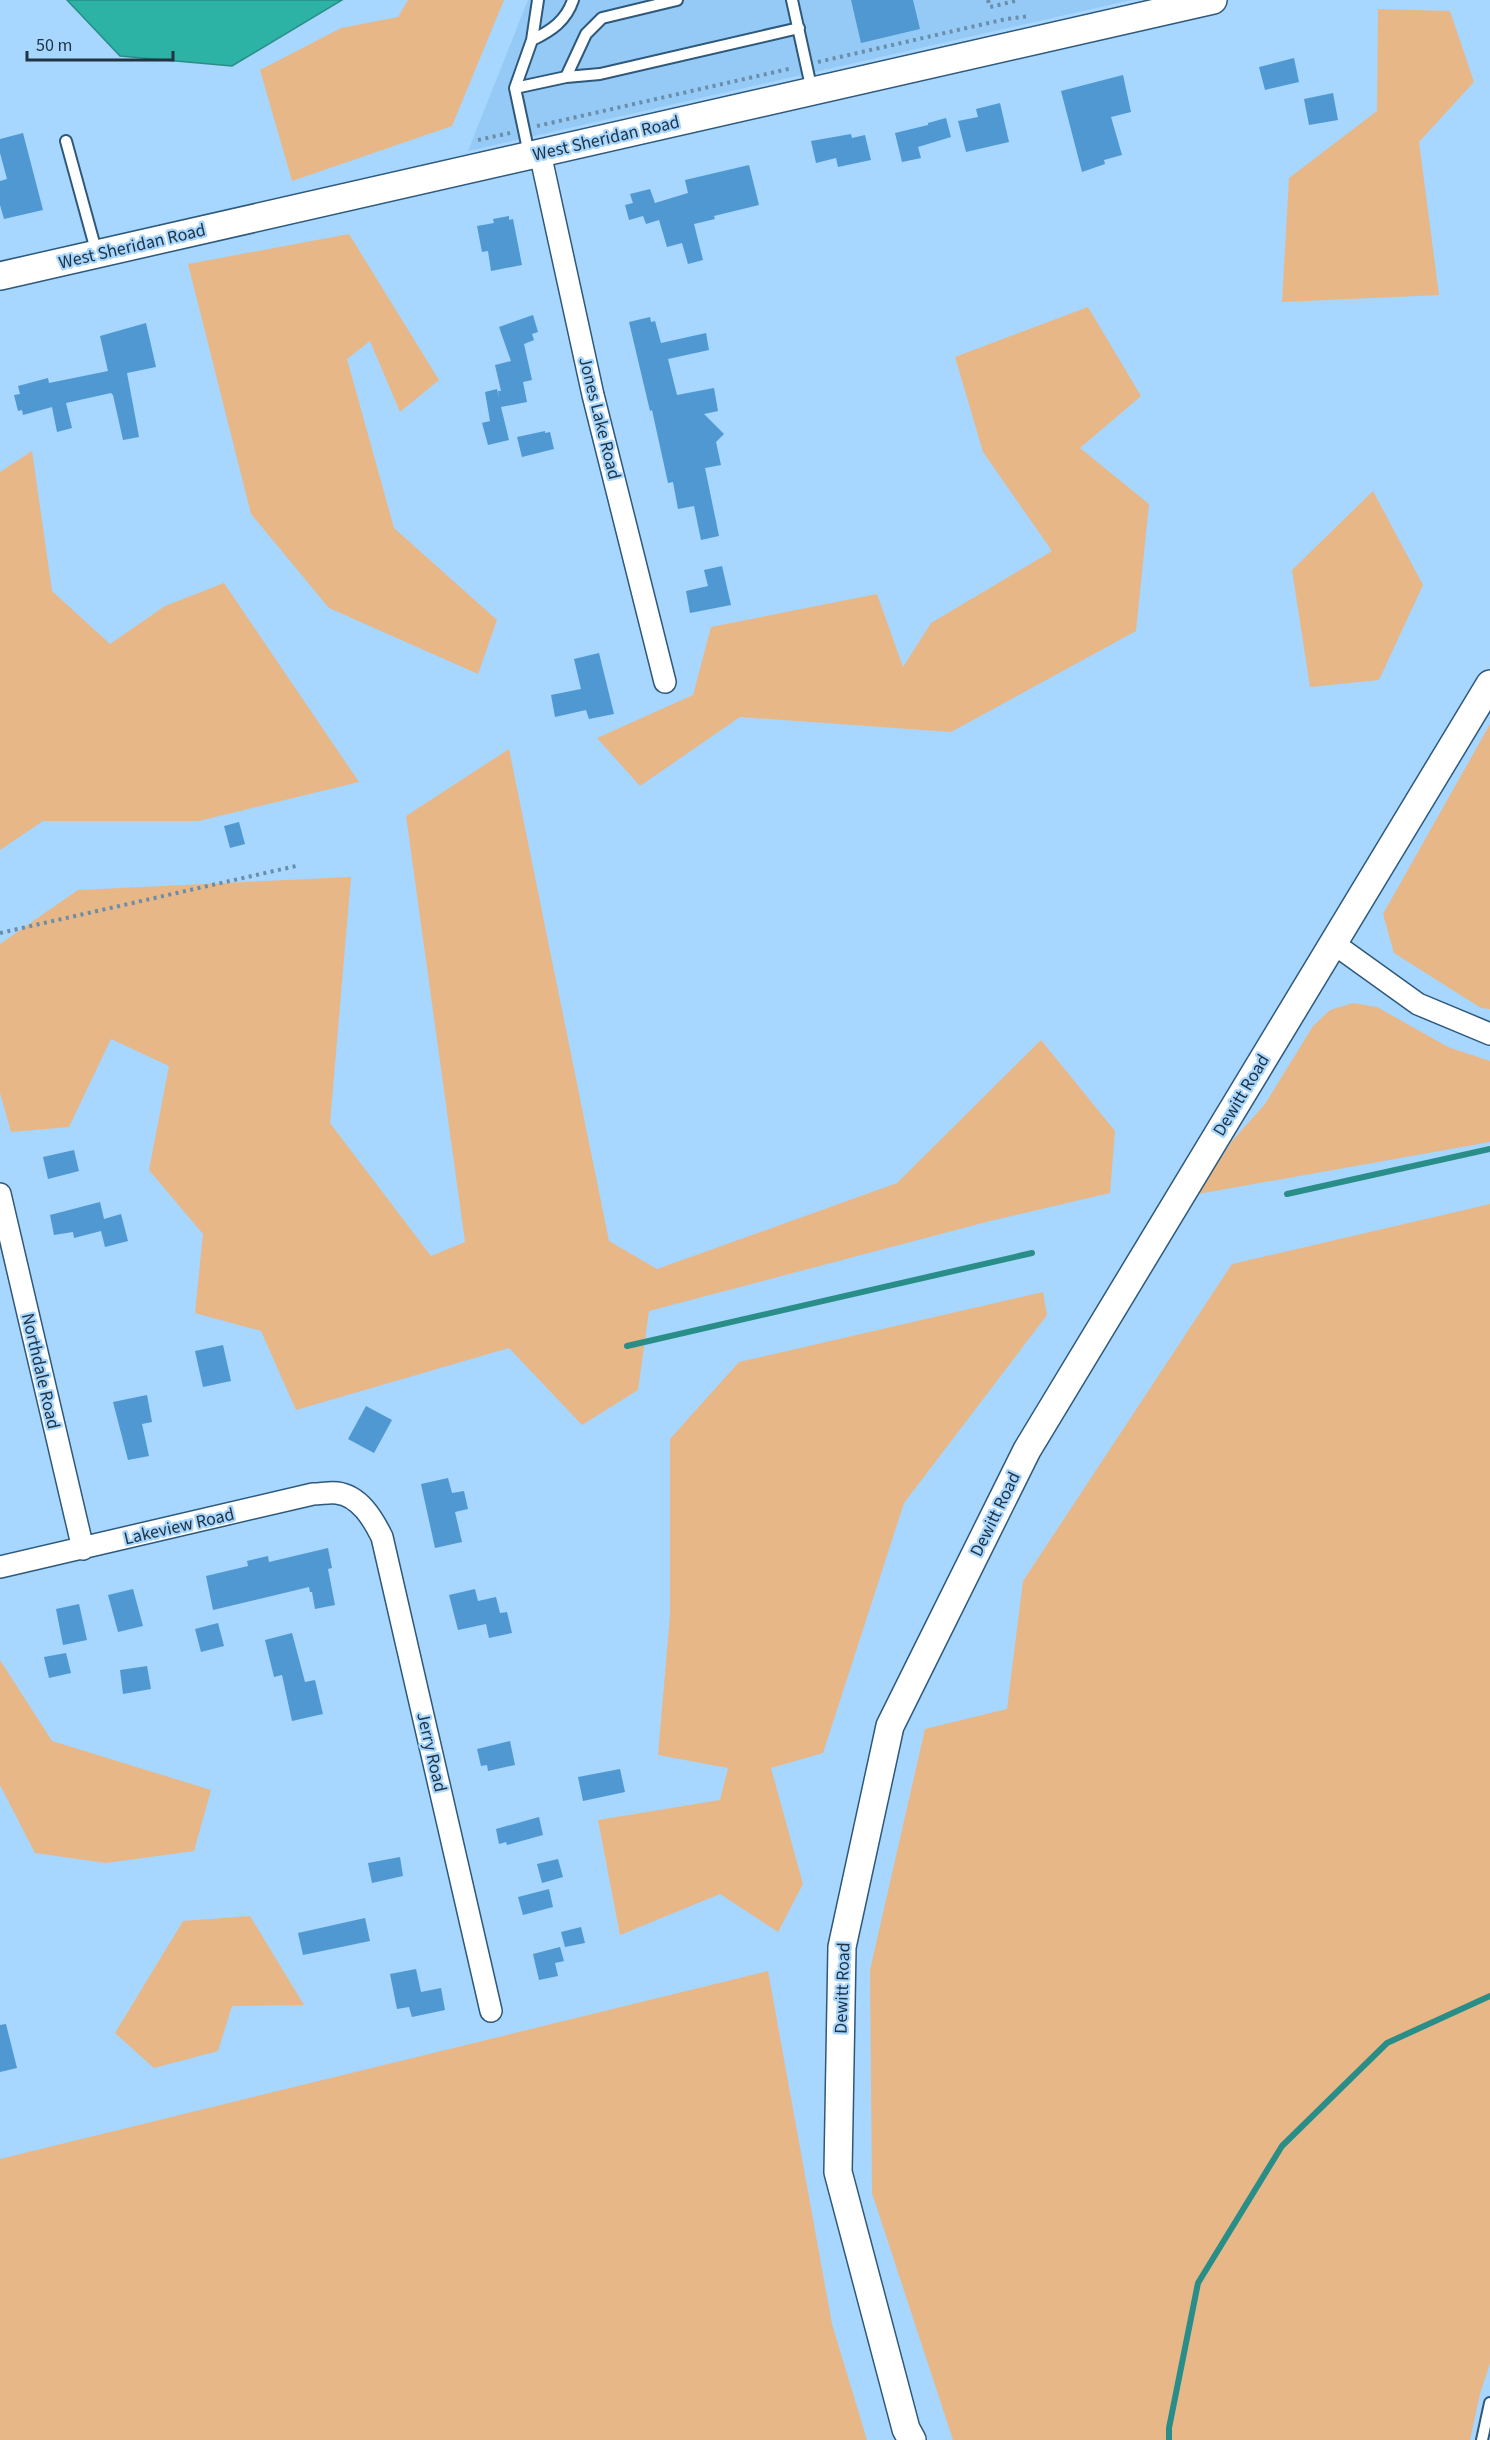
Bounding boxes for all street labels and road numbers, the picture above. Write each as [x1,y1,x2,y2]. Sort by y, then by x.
street label: West Sheridan Road [530,109,682,168]
street label: West Sheridan Road [56,217,208,276]
street label: Jones Lake Road [572,354,627,482]
street label: Dewitt Road [1207,1050,1276,1141]
street label: Northdale Road [15,1311,66,1432]
street label: Dewitt Road [964,1468,1027,1561]
street label: Lakeview Road [122,1502,237,1551]
street label: Jerry Road [410,1710,453,1794]
street label: Dewitt Road [828,1942,857,2034]

